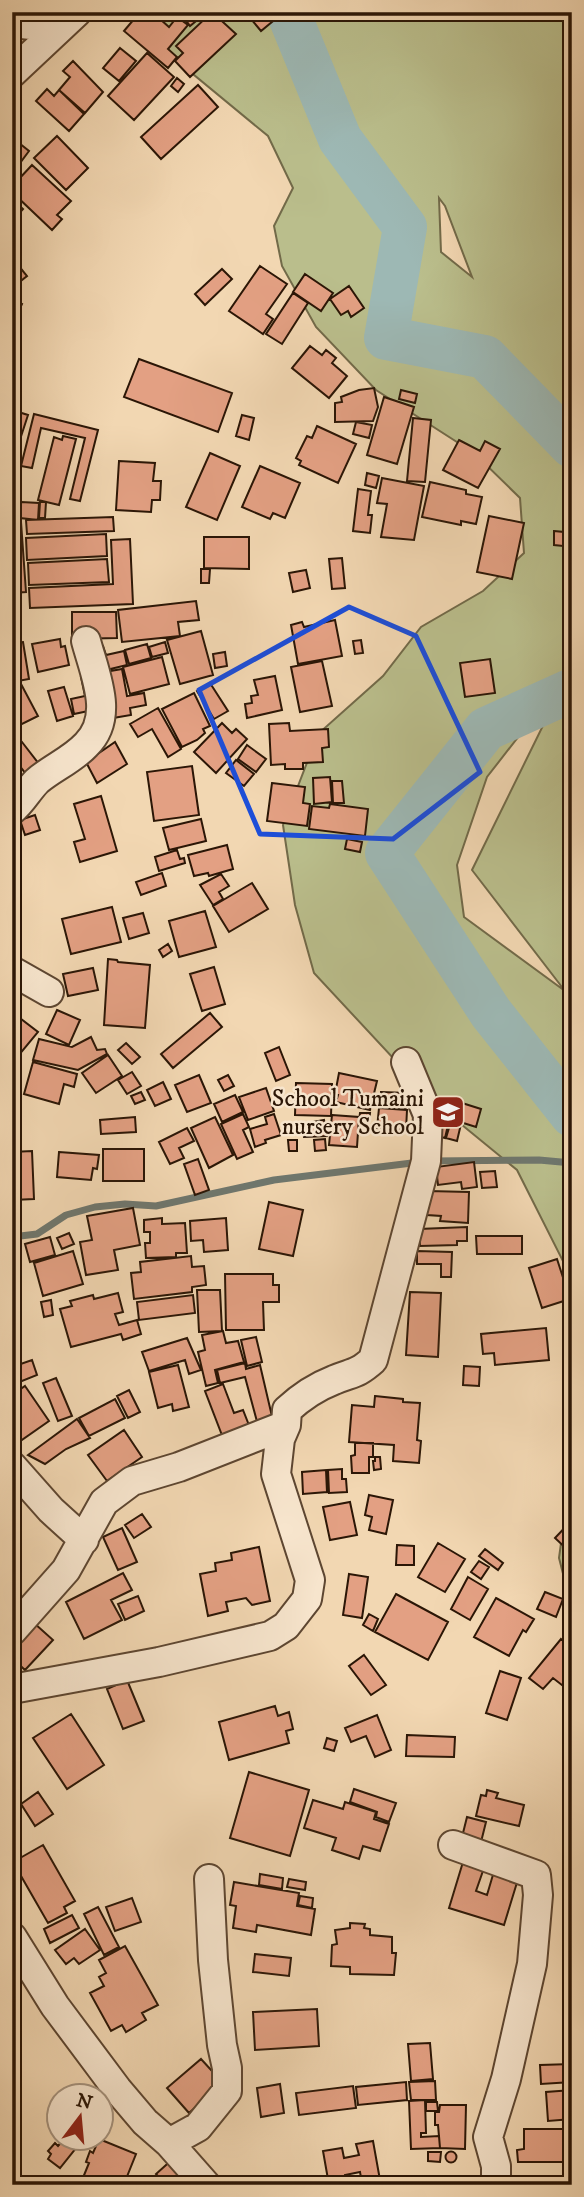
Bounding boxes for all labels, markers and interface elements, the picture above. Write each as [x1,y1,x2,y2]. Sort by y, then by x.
place label: School Tumaini nursery School [272,1084,425,1142]
school or university icon: School Tumaini nursery School [429,1093,467,1131]
north arrow [46,2082,116,2152]
text: N [74,2089,95,2115]

